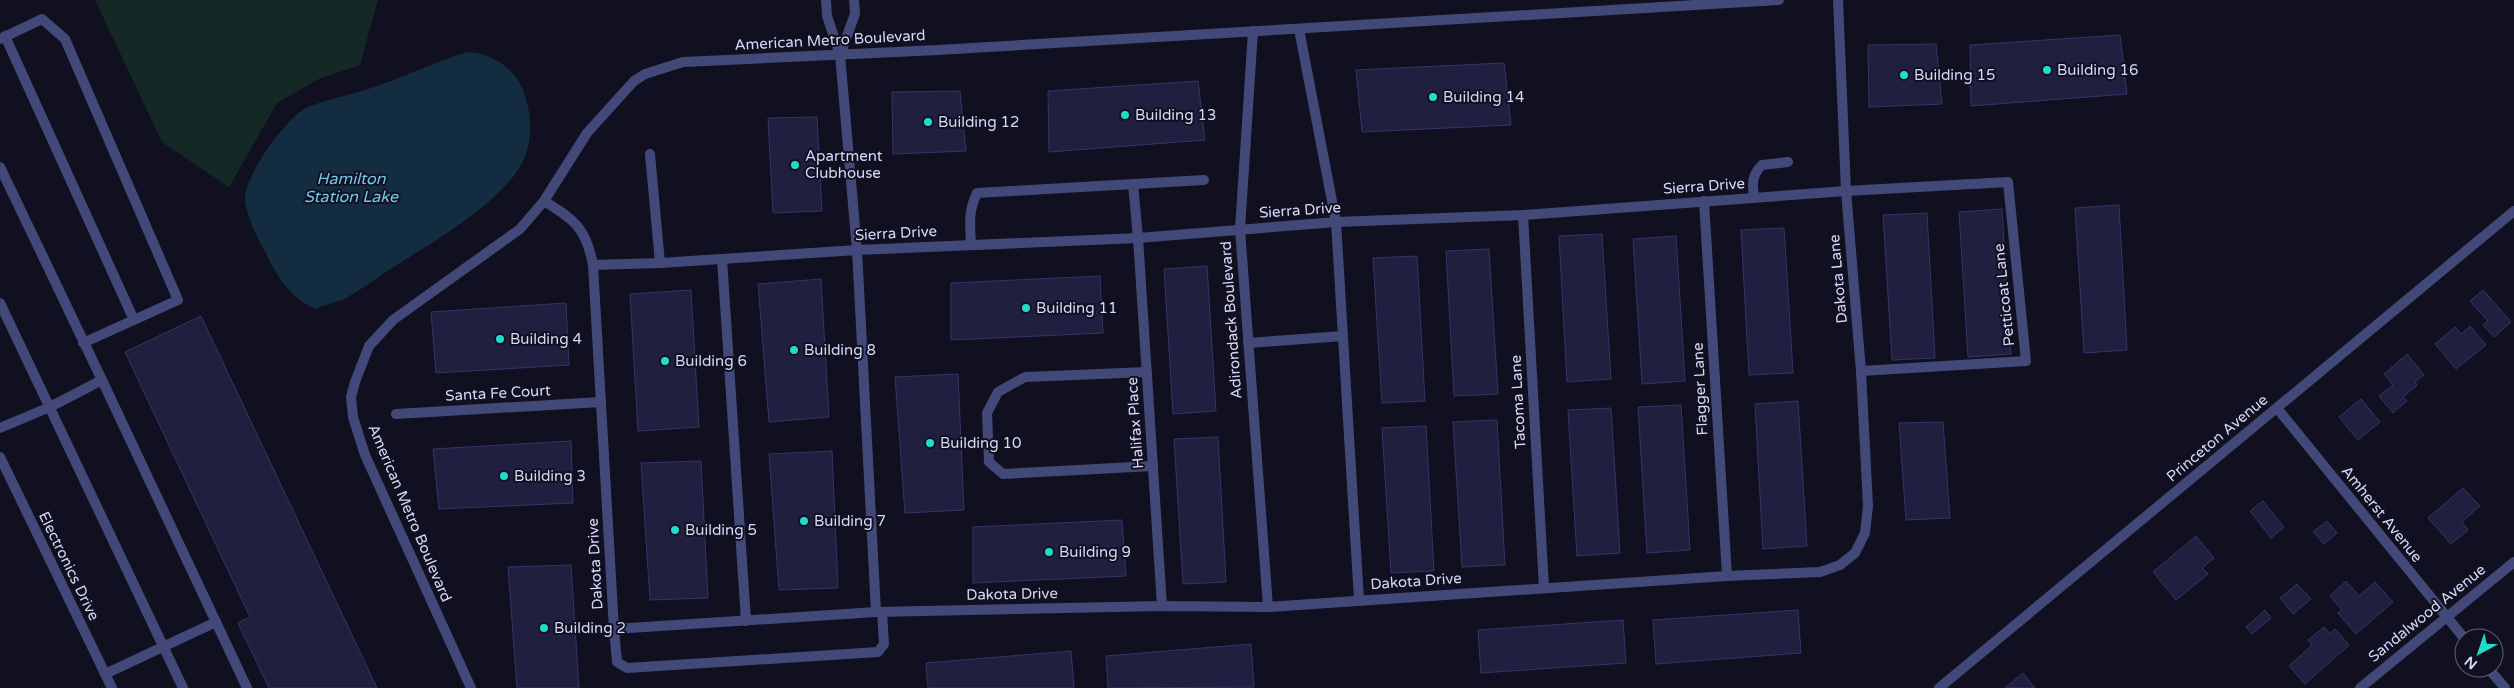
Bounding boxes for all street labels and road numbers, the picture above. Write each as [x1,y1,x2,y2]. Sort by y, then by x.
street label: American Metro Boulevard [734,26,926,54]
street label: Sierra Drive [1662,174,1746,198]
street label: Sierra Drive [1258,198,1342,222]
street label: Sierra Drive [855,222,937,244]
street label: Dakota Lane [1825,234,1851,324]
street label: Adirondack Boulevard [1217,241,1245,399]
street label: Petticoat Lane [1990,243,2018,347]
street label: Flagger Lane [1689,342,1711,436]
street label: Tacoma Lane [1507,354,1529,450]
street label: Halifax Place [1123,377,1147,469]
street label: Santa Fe Court [445,381,551,405]
street label: Princeton Avenue [2163,390,2271,486]
street label: American Metro Boulevard [364,421,456,605]
street label: Amherst Avenue [2338,462,2426,566]
street label: Electronics Drive [35,509,103,623]
street label: Dakota Drive [584,518,606,610]
street label: Sandalwood Avenue [2365,560,2489,666]
street label: Dakota Drive [1370,569,1462,593]
street label: Dakota Drive [966,584,1058,604]

